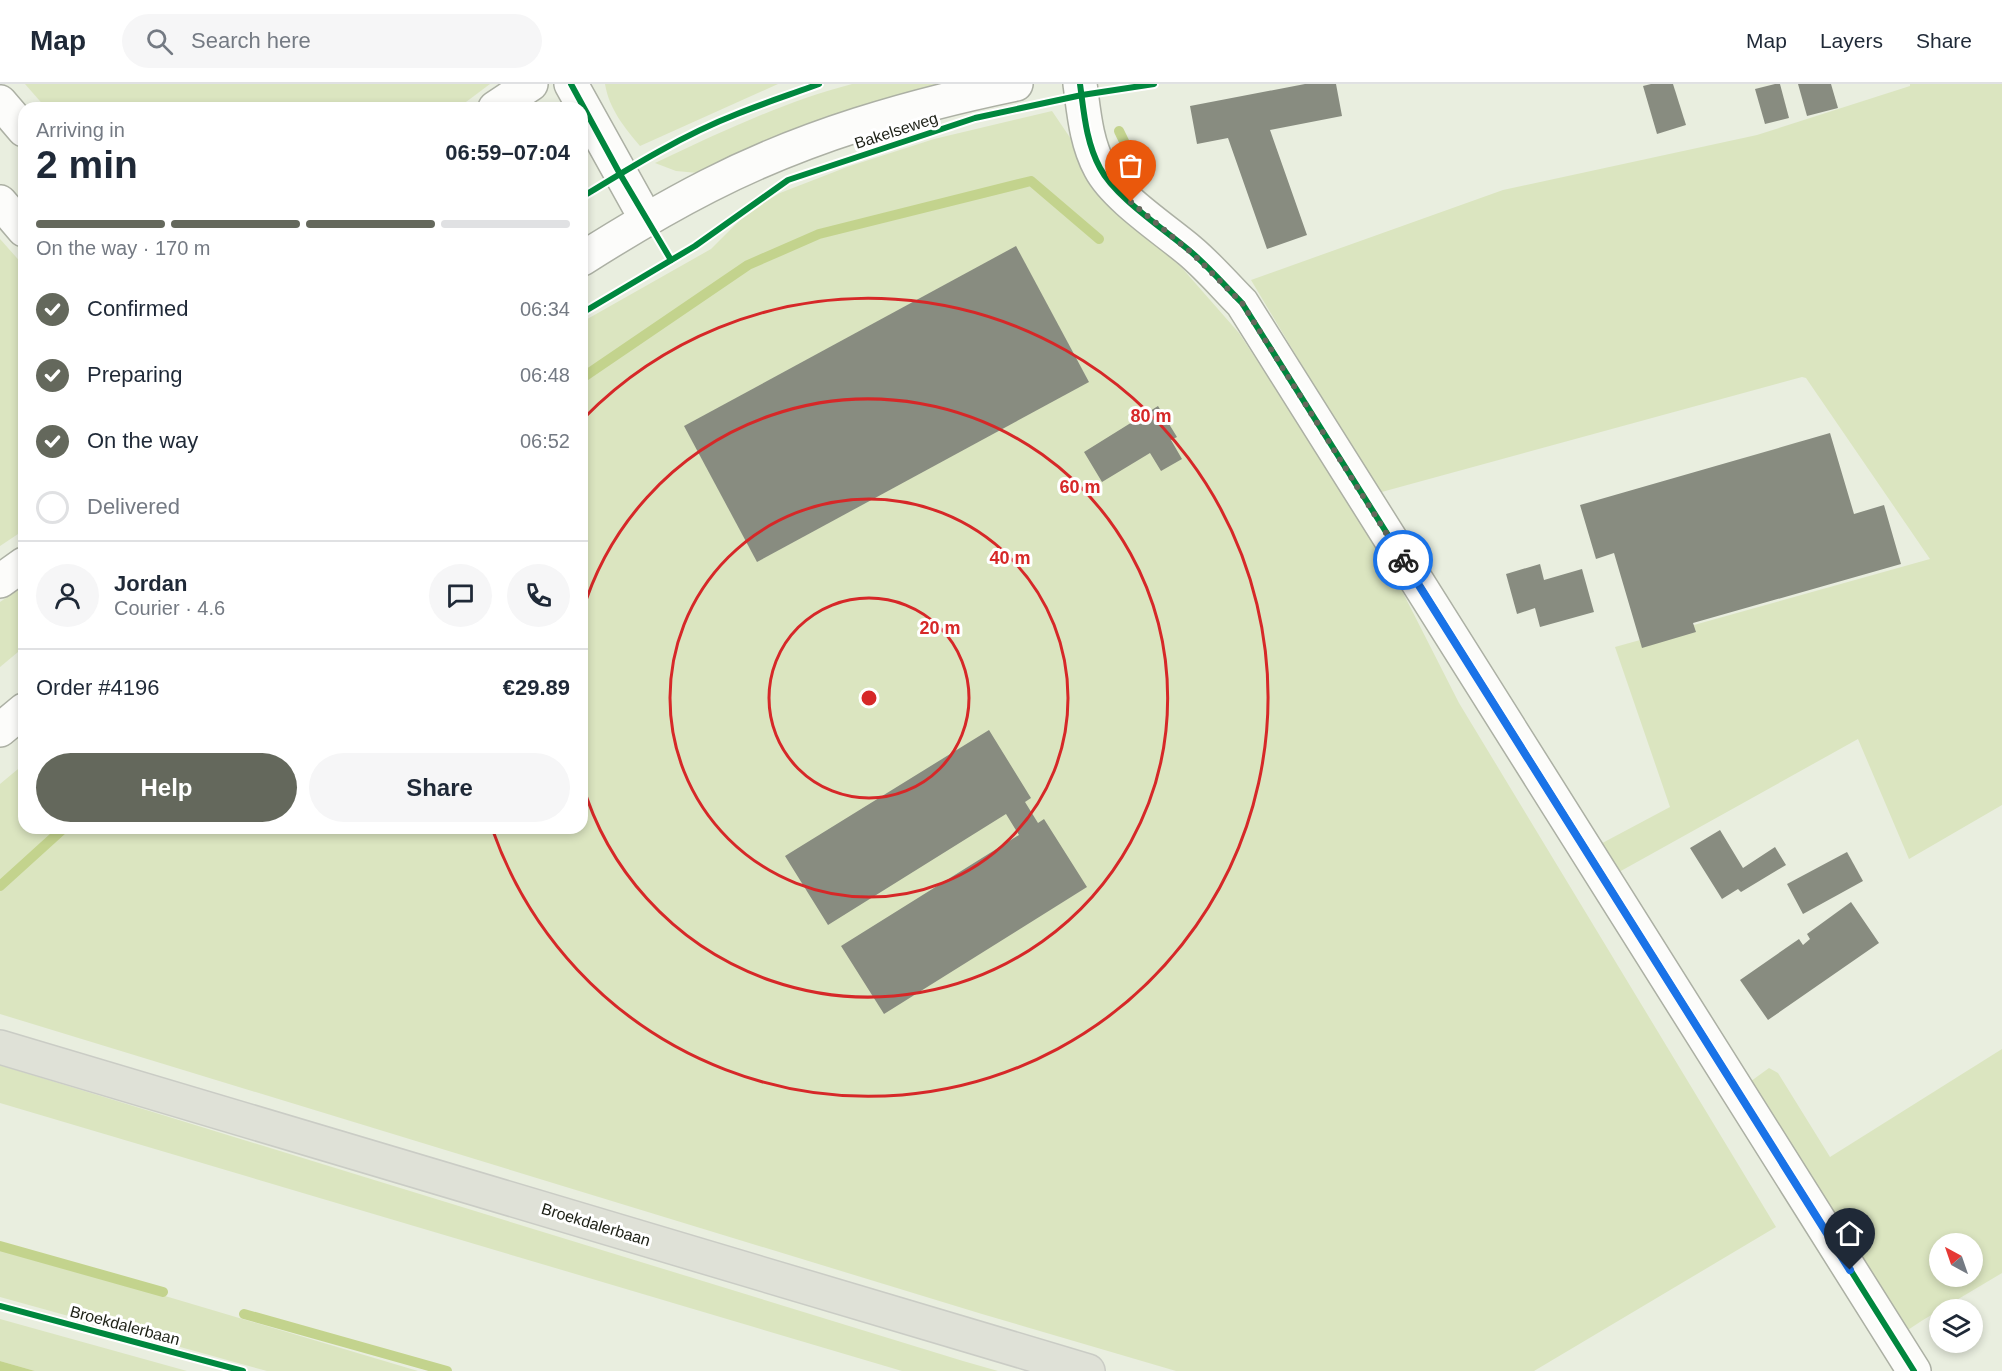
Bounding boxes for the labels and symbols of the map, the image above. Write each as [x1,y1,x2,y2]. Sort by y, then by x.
street label: Bakelseweg [852,109,940,152]
pin [1105,140,1156,202]
text: 80 m [1130,406,1172,426]
text: 60 m [1059,477,1101,497]
courier [1373,530,1433,590]
text: 40 m [989,548,1031,568]
text: 20 m [919,618,961,638]
centre of rings [859,688,879,708]
street label: Broekdalerbaan [539,1200,652,1249]
pin [1824,1208,1875,1270]
north arrow [1929,1233,1983,1287]
street label: Broekdalerbaan [68,1303,182,1348]

